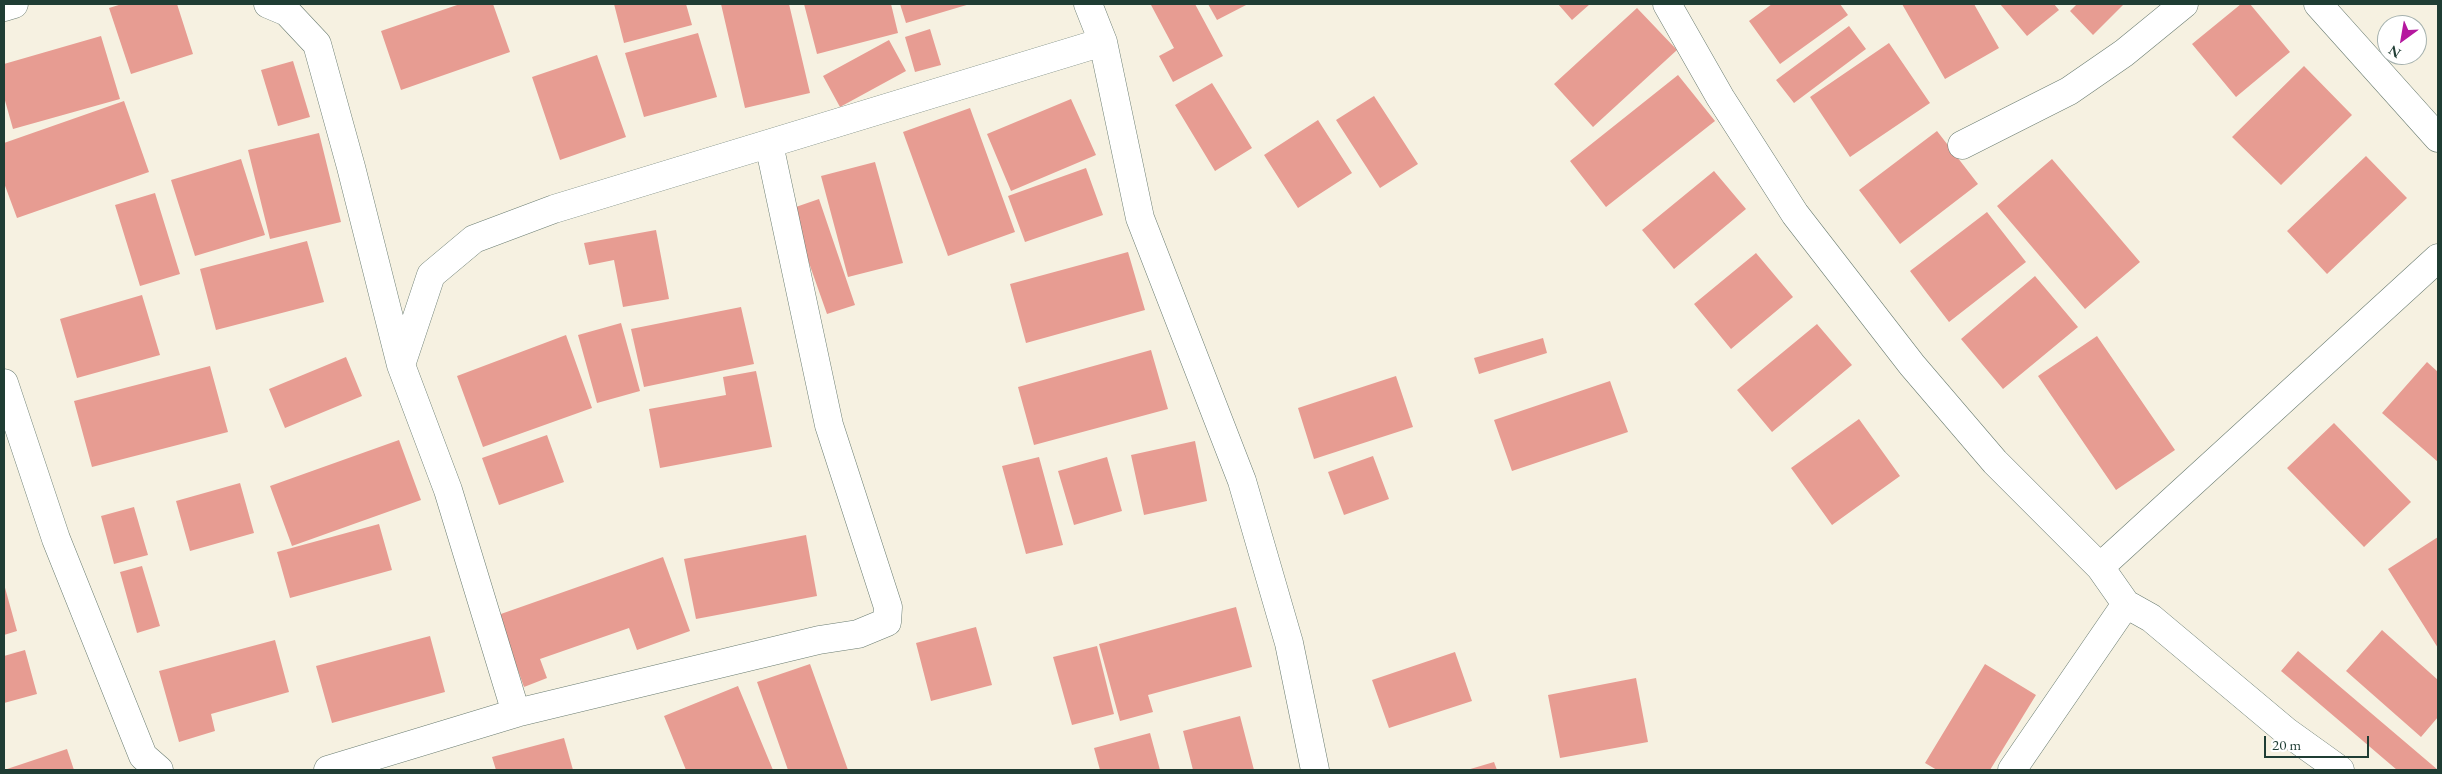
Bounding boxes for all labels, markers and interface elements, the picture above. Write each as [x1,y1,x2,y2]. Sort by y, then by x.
north arrow [2377,15,2427,65]
text: N [2385,41,2404,63]
scale bar [2267,726,2372,758]
text: 20 m [2272,735,2301,754]

